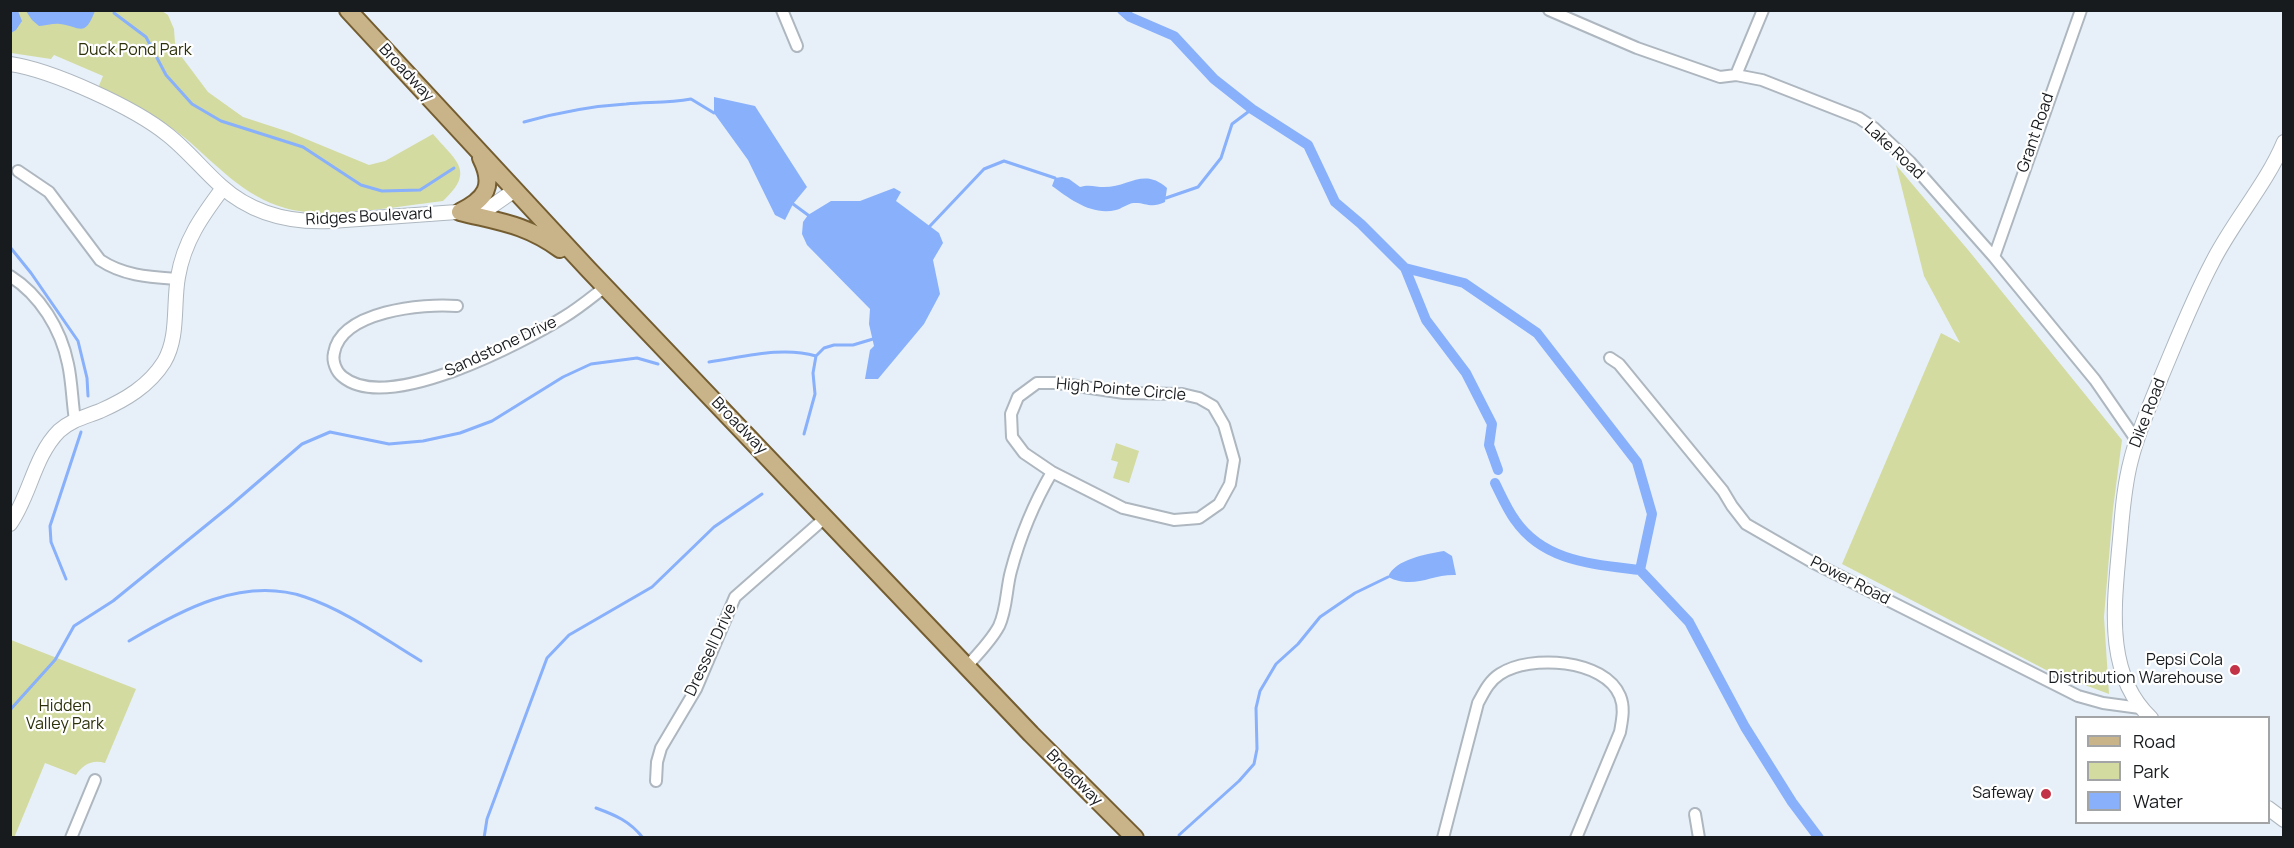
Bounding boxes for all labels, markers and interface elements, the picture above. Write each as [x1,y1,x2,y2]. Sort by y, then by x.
street label: Broadway [374,40,438,106]
park label: Duck Pond Park [78,41,192,61]
street label: Grant Road [2013,91,2059,175]
street label: Lake Road [1860,118,1928,184]
street label: Ridges Boulevard [305,204,433,230]
street label: Sandstone Drive [442,313,560,381]
street label: High Pointe Circle [1055,375,1187,405]
street label: Dike Road [2126,376,2170,450]
street label: Broadway [707,393,771,459]
street label: Power Road [1807,553,1893,609]
street label: Dressell Drive [681,601,741,699]
place label: Pepsi Cola Distribution Warehouse [2049,651,2223,689]
marker: Pepsi Cola Distribution Warehouse [2228,663,2242,677]
park label: Hidden Valley Park [26,697,104,735]
legend [2075,716,2270,824]
text: Road [2133,729,2176,753]
street label: Broadway [1042,746,1106,810]
text: Park [2133,759,2169,783]
place label: Safeway [1972,784,2034,804]
marker: Safeway [2039,787,2053,801]
text: Water [2133,789,2183,813]

